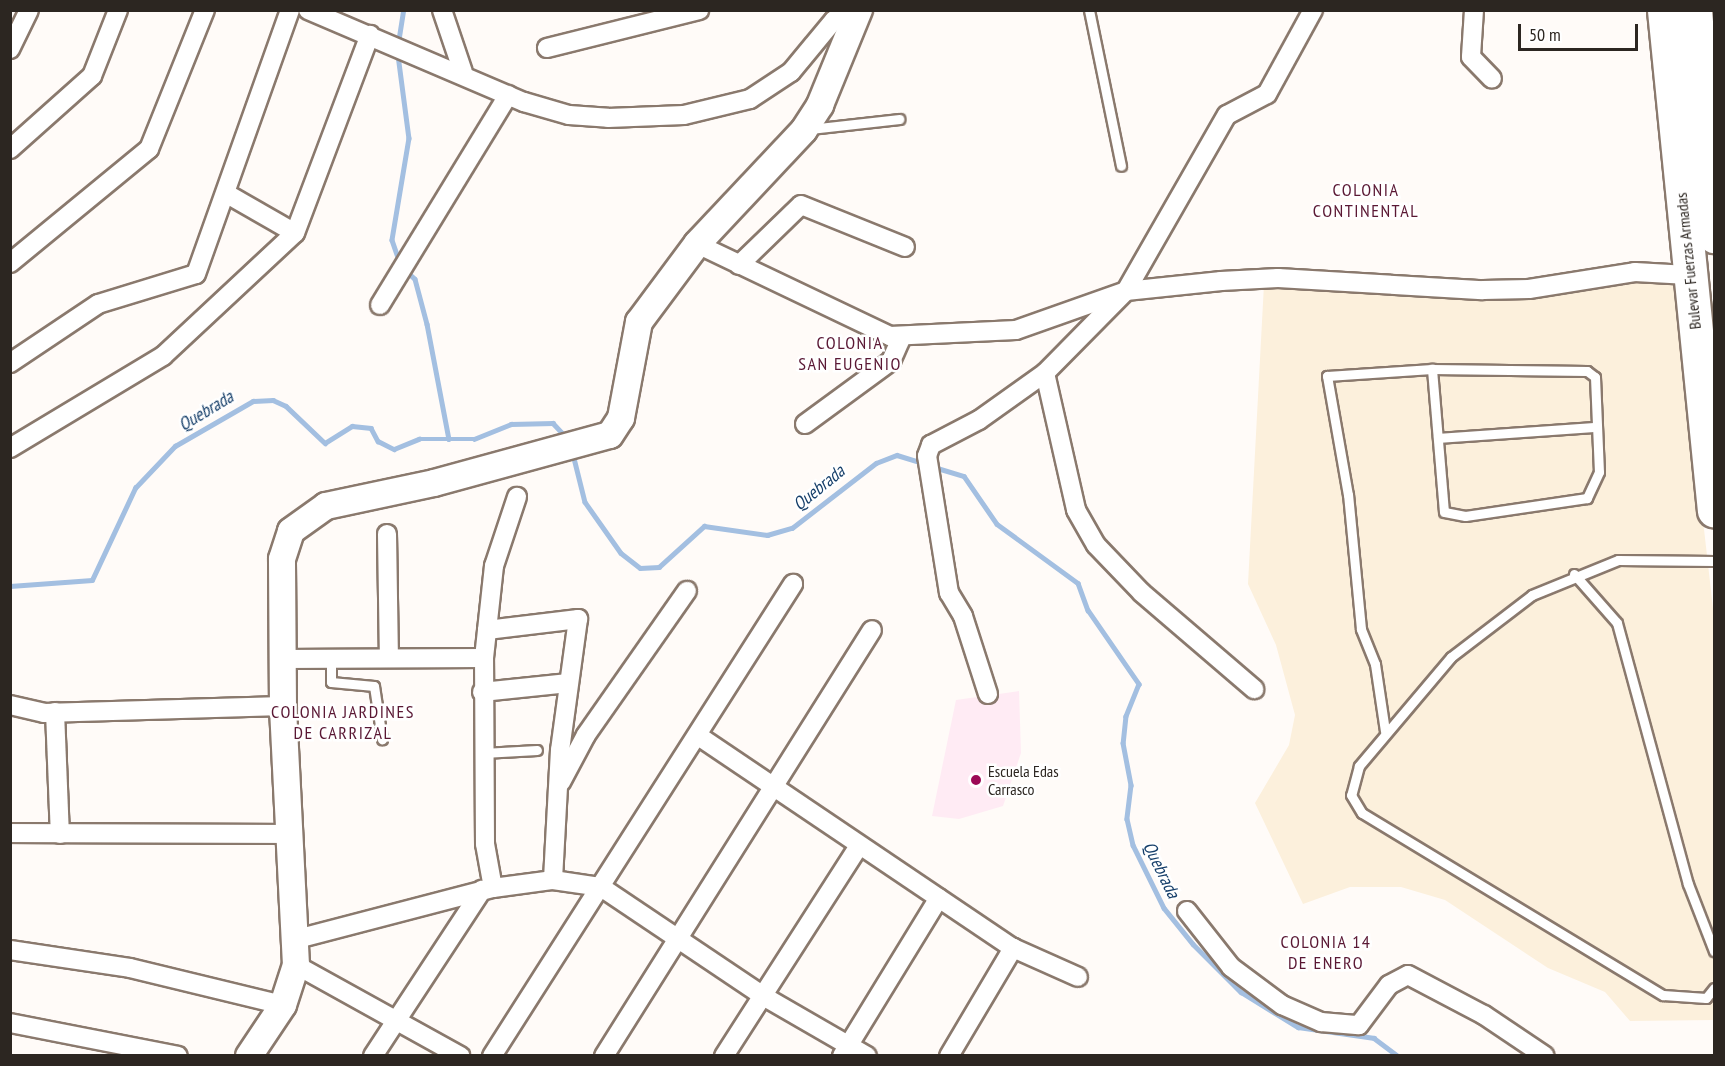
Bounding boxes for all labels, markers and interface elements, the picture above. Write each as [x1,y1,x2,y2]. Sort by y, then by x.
scale bar [1521,12,1641,50]
text: 50 m [1529,23,1561,46]
district label: COLONIA CONTINENTAL [1313,180,1419,222]
street label: Bulevar Fuerzas Armadas [1671,191,1705,331]
district label: COLONIA SAN EUGENIO [798,333,902,376]
water label: Quebrada [175,386,237,436]
water label: Quebrada [789,461,849,515]
district label: COLONIA JARDINES DE CARRIZAL [271,702,415,744]
place label: Escuela Edas Carrasco [988,761,1059,799]
marker: Escuela Edas Carrasco [969,773,983,787]
water label: Quebrada [1138,838,1184,902]
district label: COLONIA 14 DE ENERO [1280,932,1372,974]

